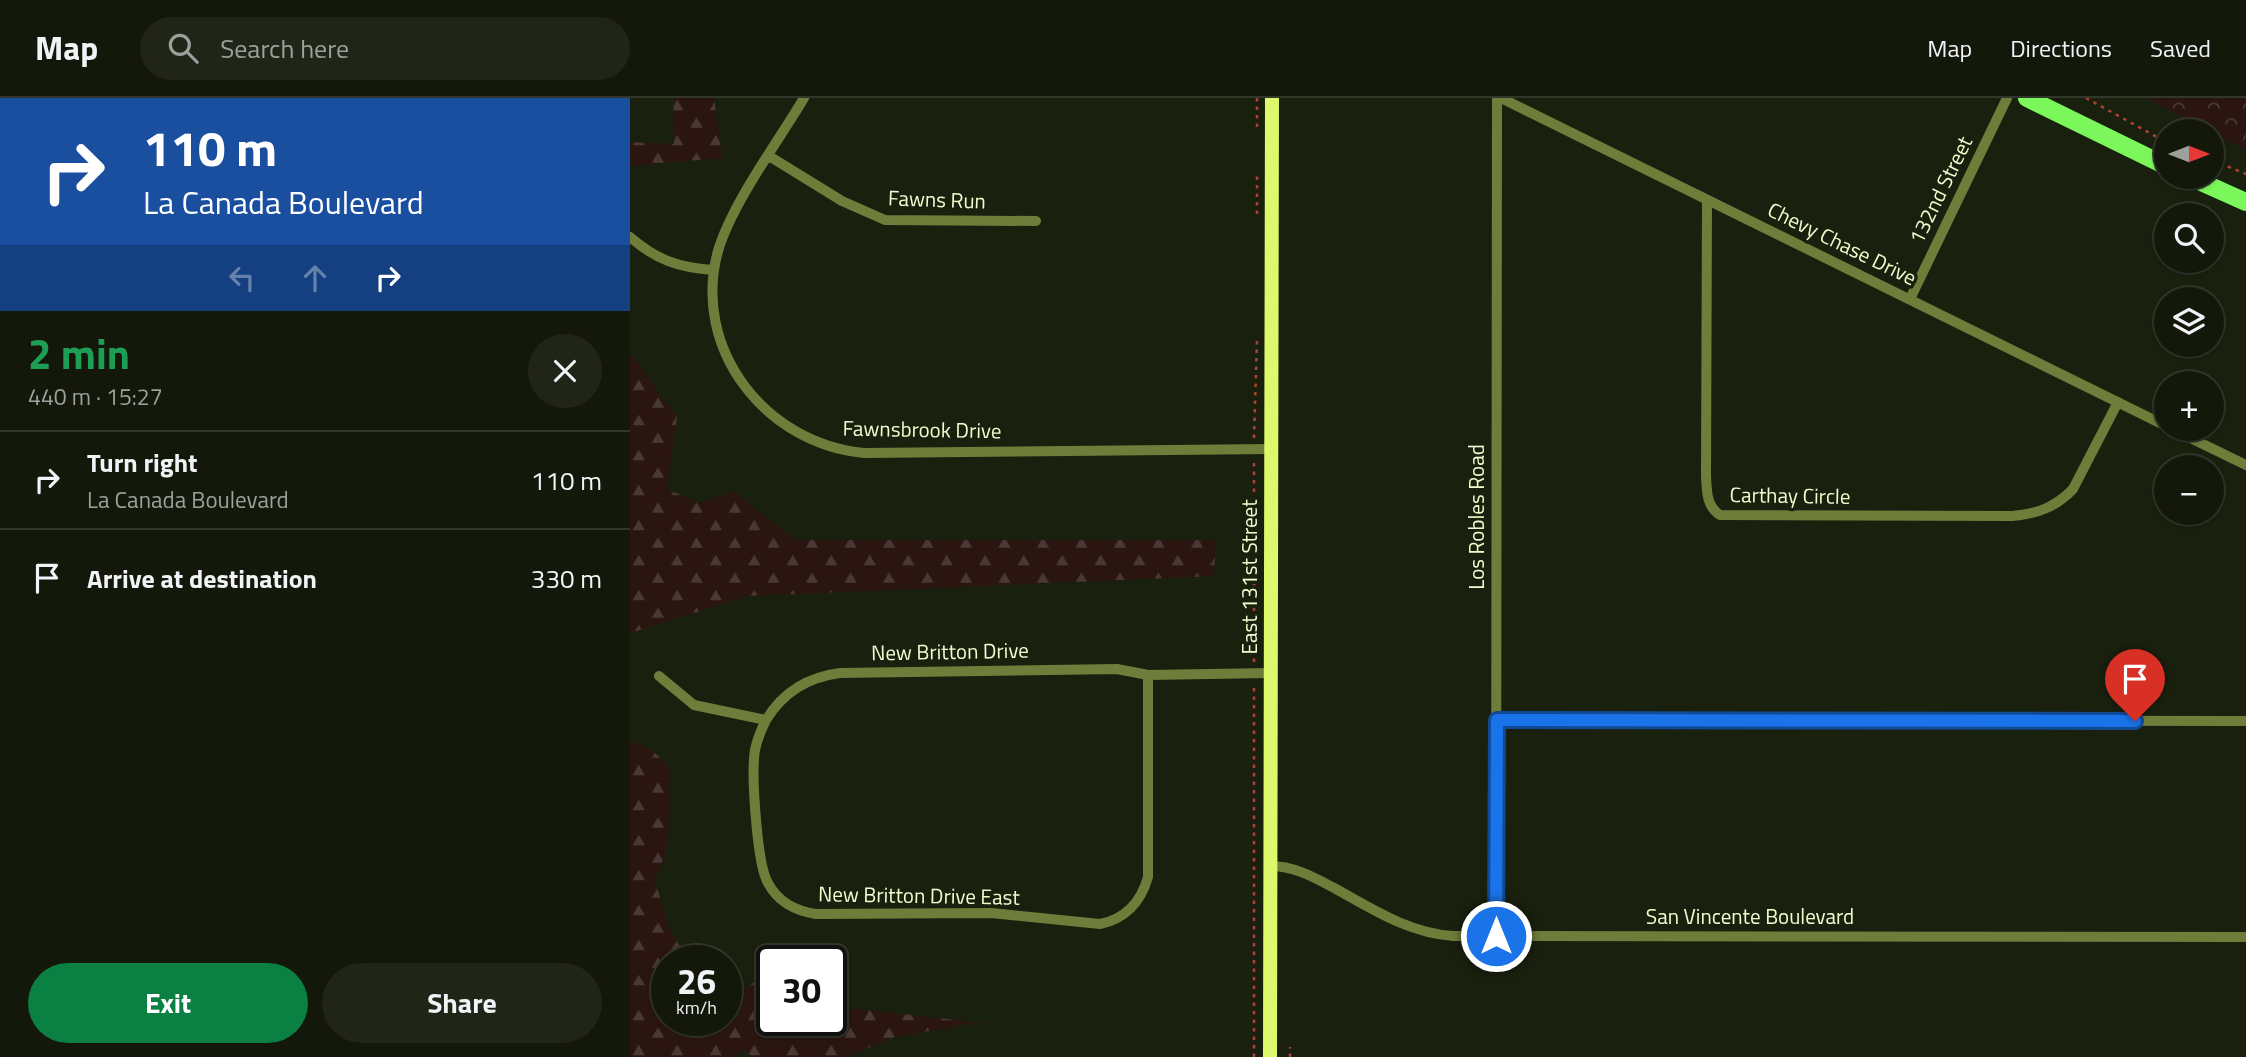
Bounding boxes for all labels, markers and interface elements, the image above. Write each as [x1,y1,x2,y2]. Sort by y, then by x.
search box [140,17,630,80]
text: Map [35,23,98,73]
icon: search [164,29,202,67]
text: Search here [220,29,349,68]
text: Map [1927,30,1972,66]
text: Directions [2010,30,2112,66]
text: Saved [2150,30,2211,66]
text: 110 m [143,110,277,185]
north arrow [2154,119,2224,189]
map controls [2154,119,2224,525]
icon: right [28,126,119,217]
street label: 132nd Street [1900,130,1980,249]
text: La Canada Boulevard [143,178,424,226]
street label: Fawns Run [888,181,986,217]
street label: Chevy Chase Drive [1763,193,1922,293]
button: search [2154,203,2224,273]
icon: left [223,259,261,297]
icon: ahead [296,259,334,297]
icon: right [369,259,407,297]
button: layers [2154,287,2224,357]
text: 2 min [28,321,130,385]
button: close [528,334,602,408]
button: + [2154,371,2224,441]
text: 440 m · 15:27 [28,379,163,414]
street label: Fawnsbrook Drive [842,412,1002,446]
text: Turn right [87,443,198,482]
street label: Los Robles Road [1460,444,1492,590]
button: − [2154,455,2224,525]
icon: right [28,461,66,499]
text: 110 m [531,461,602,500]
street label: Carthay Circle [1729,478,1851,512]
text: La Canada Boulevard [87,482,289,517]
street label: East 131st Street [1233,499,1265,655]
icon: arrive [28,559,66,597]
text: Arrive at destination [87,559,317,598]
text: 330 m [531,559,602,598]
street label: New Britton Drive [871,634,1029,668]
pin [2105,649,2165,721]
icon: arrive [2116,660,2154,698]
street label: New Britton Drive East [818,877,1021,913]
position arrow [1459,899,1533,973]
street label: San Vincente Boulevard [1646,900,1854,932]
speed limit sign: 30 [756,945,847,1036]
text: 26 [677,954,716,1008]
button: Exit [28,963,308,1043]
button: Share [322,963,602,1043]
text: km/h [676,994,717,1021]

